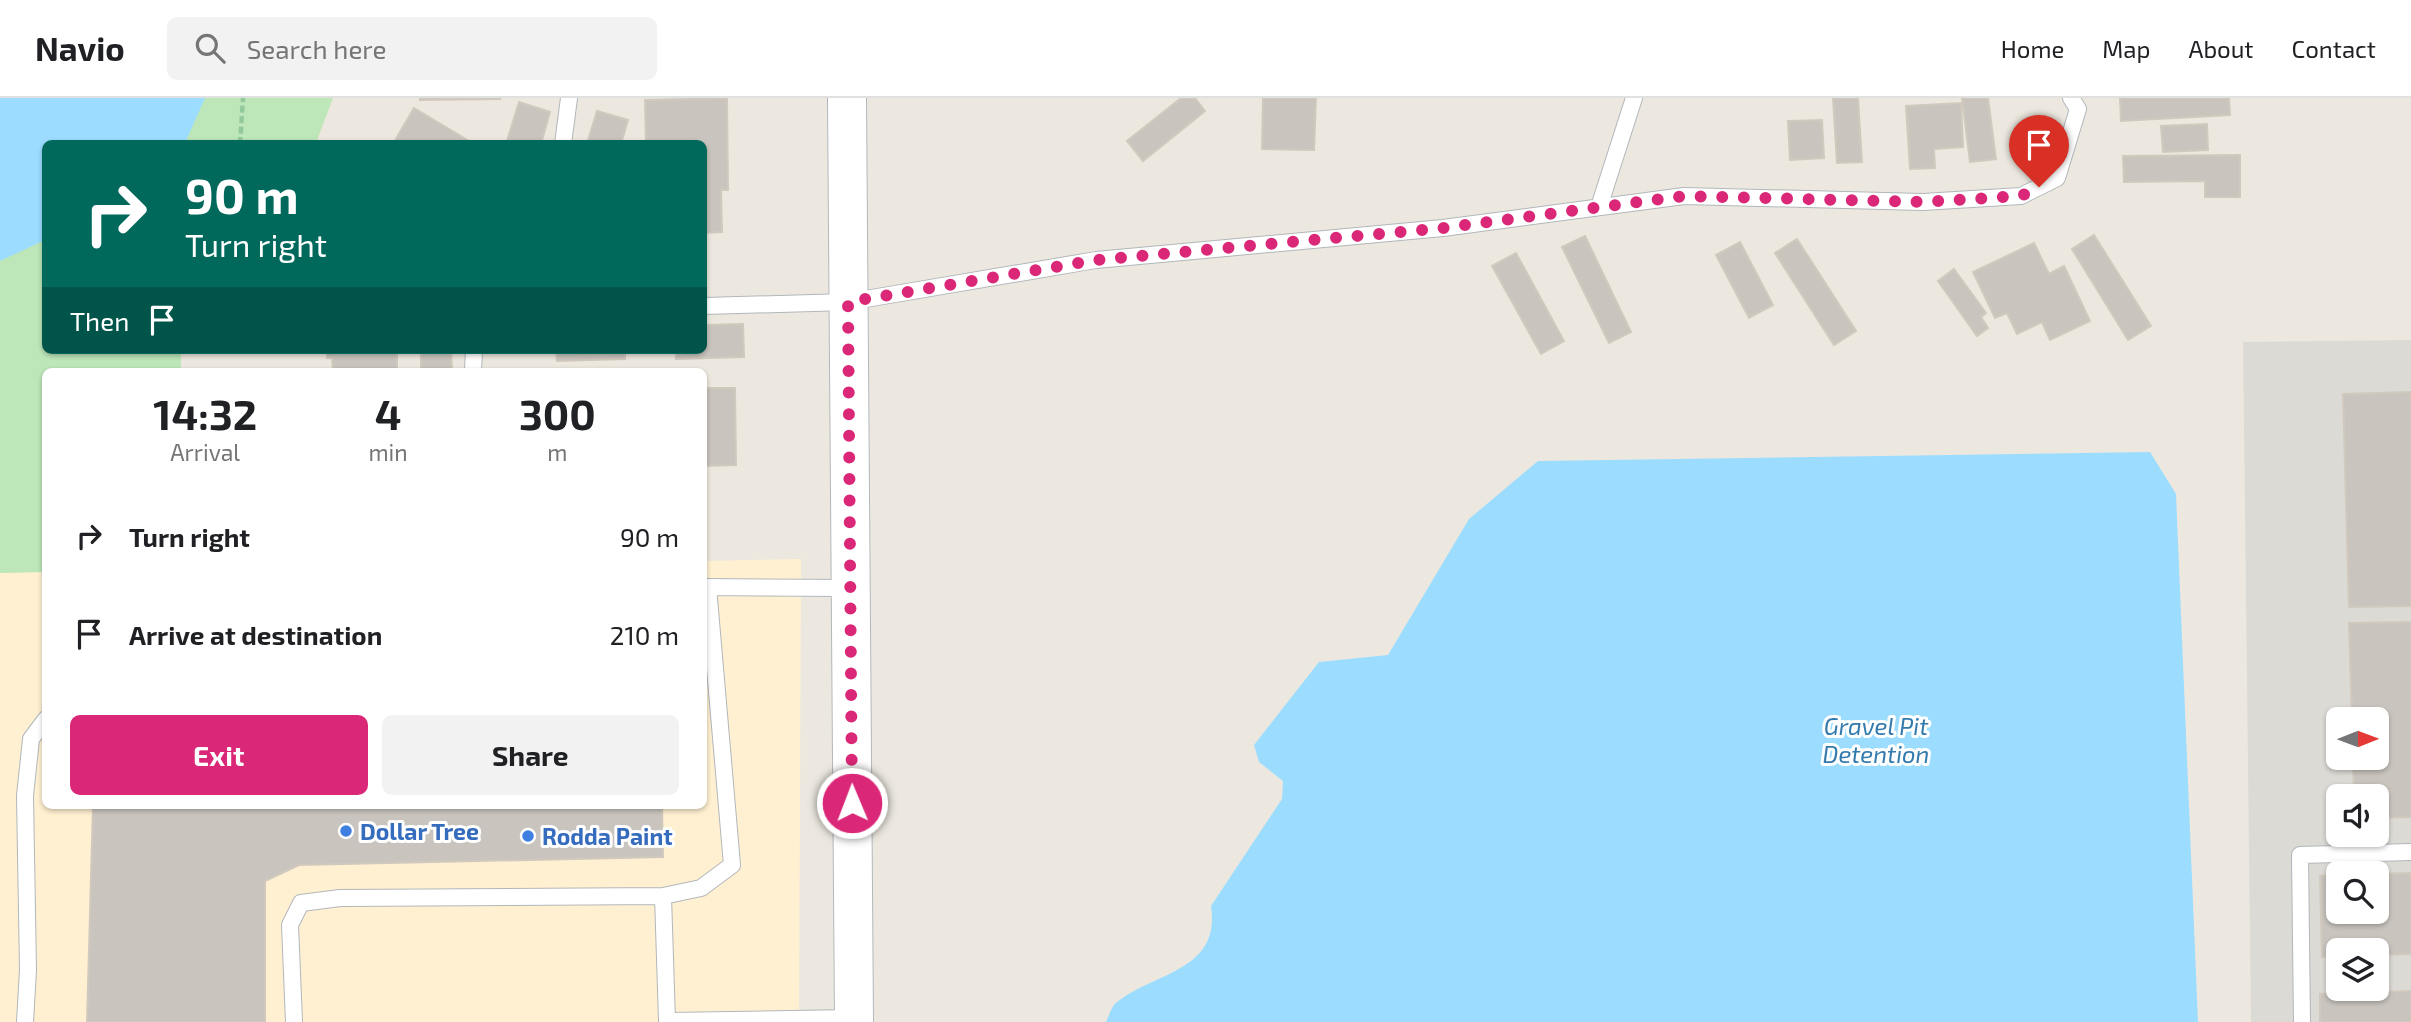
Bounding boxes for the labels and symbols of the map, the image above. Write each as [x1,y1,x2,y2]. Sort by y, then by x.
pin [2009,115,2069,187]
north arrow [2326,707,2389,770]
water label: Gravel Pit Detention [1823,711,1929,768]
position arrow [815,766,889,840]
place label: Dollar Tree [360,817,479,845]
place label: Rodda Paint [542,822,673,850]
marker: Dollar Tree [338,823,354,839]
marker: Rodda Paint [520,828,536,844]

